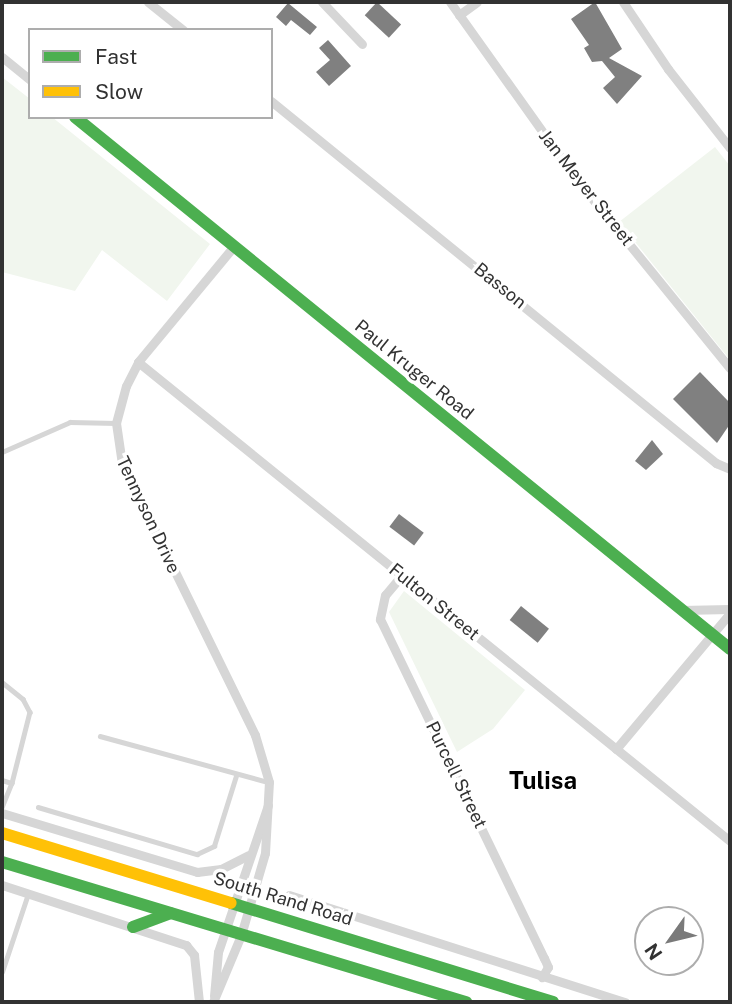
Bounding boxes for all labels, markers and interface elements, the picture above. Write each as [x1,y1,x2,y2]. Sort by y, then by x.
legend [28,28,273,119]
text: Fast [95,44,137,69]
text: Slow [95,79,143,104]
street label: Jan Meyer Street [534,126,638,250]
street label: Basson [470,259,530,313]
street label: Paul Kruger Road [350,316,478,424]
street label: Tennyson Drive [111,453,185,577]
street label: Fulton Street [384,559,484,645]
street label: Purcell Street [421,718,491,832]
district label: Tulisa [509,767,577,795]
street label: South Rand Road [211,868,355,930]
north arrow [634,906,704,976]
text: N [640,939,667,964]

